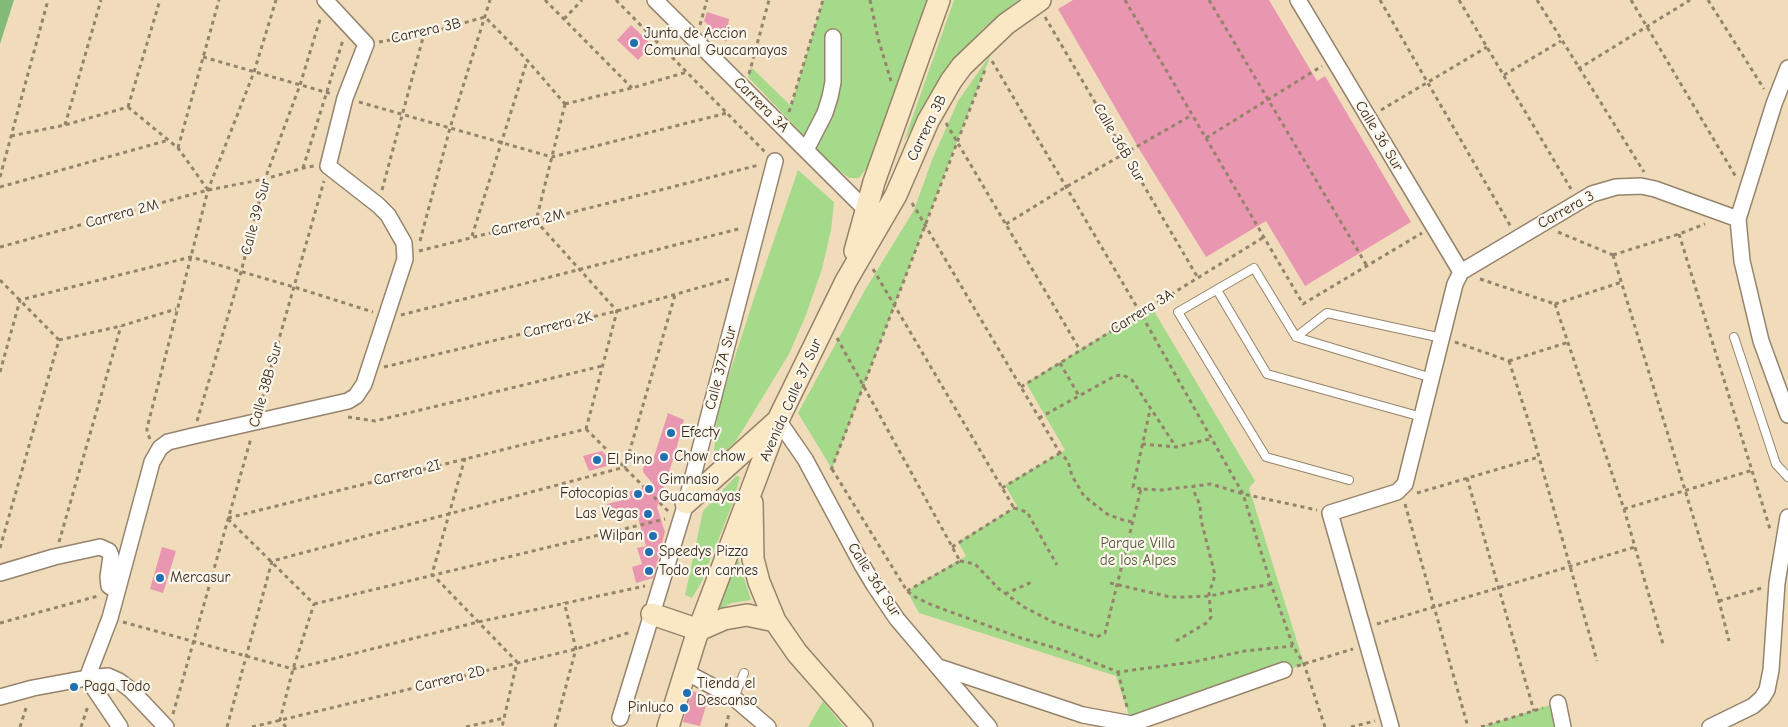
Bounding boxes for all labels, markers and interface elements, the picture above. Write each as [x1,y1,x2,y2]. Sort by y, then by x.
street label: Carrera 3B [389,14,463,48]
place label: Junta de Accion Comunal Guacamayas [644,25,787,60]
marker: Junta de Accion Comunal Guacamayas [628,37,640,49]
street label: Carrera 3A [730,74,792,136]
street label: Carrera 3B [903,92,951,164]
street label: Calle 36 Sur [1351,98,1407,174]
street label: Calle 36B Sur [1089,100,1149,186]
street label: Calle 39 Sur [237,177,275,257]
street label: Carrera 3 [1534,187,1598,233]
street label: Carrera 2M [83,196,161,232]
street label: Carrera 2M [489,205,567,241]
street label: Carrera 3A [1107,286,1177,338]
street label: Carrera 2K [521,308,595,342]
street label: Calle 37A Sur [701,324,741,412]
street label: Avenida Calle 37 Sur [756,336,826,464]
street label: Calle 38B Sur [245,340,287,430]
place label: Efecty [681,424,720,442]
marker: Efecty [665,427,677,439]
place label: Chow chow [674,448,745,466]
place label: El Pino [607,451,652,469]
marker: Chow chow [658,451,670,463]
marker: El Pino [591,454,603,466]
street label: Carrera 2I [372,456,442,490]
place label: Gimnasio Guacamayas [659,471,741,506]
marker: Gimnasio Guacamayas [643,483,655,495]
place label: Fotocopias [560,485,628,503]
marker: Fotocopias [632,488,644,500]
place label: Las Vegas [575,505,638,523]
marker: Las Vegas [642,508,654,520]
place label: Wilpan [599,527,643,545]
marker: Wilpan [647,530,659,542]
park label: Parque Villa de los Alpes [1100,535,1176,570]
street label: Calle 36I Sur [843,540,905,620]
place label: Speedys Pizza [659,543,748,561]
marker: Speedys Pizza [643,546,655,558]
place label: Todo en carnes [659,562,758,580]
marker: Todo en carnes [643,565,655,577]
place label: Mercasur [170,569,230,587]
marker: Mercasur [154,572,166,584]
street label: Carrera 2D [413,662,487,696]
place label: Tienda el Descanso [697,675,758,710]
place label: Paga Todo [84,678,150,696]
marker: Paga Todo [68,681,80,693]
marker: Tienda el Descanso [681,687,693,699]
place label: Pinluco [628,699,674,717]
marker: Pinluco [678,702,690,714]

